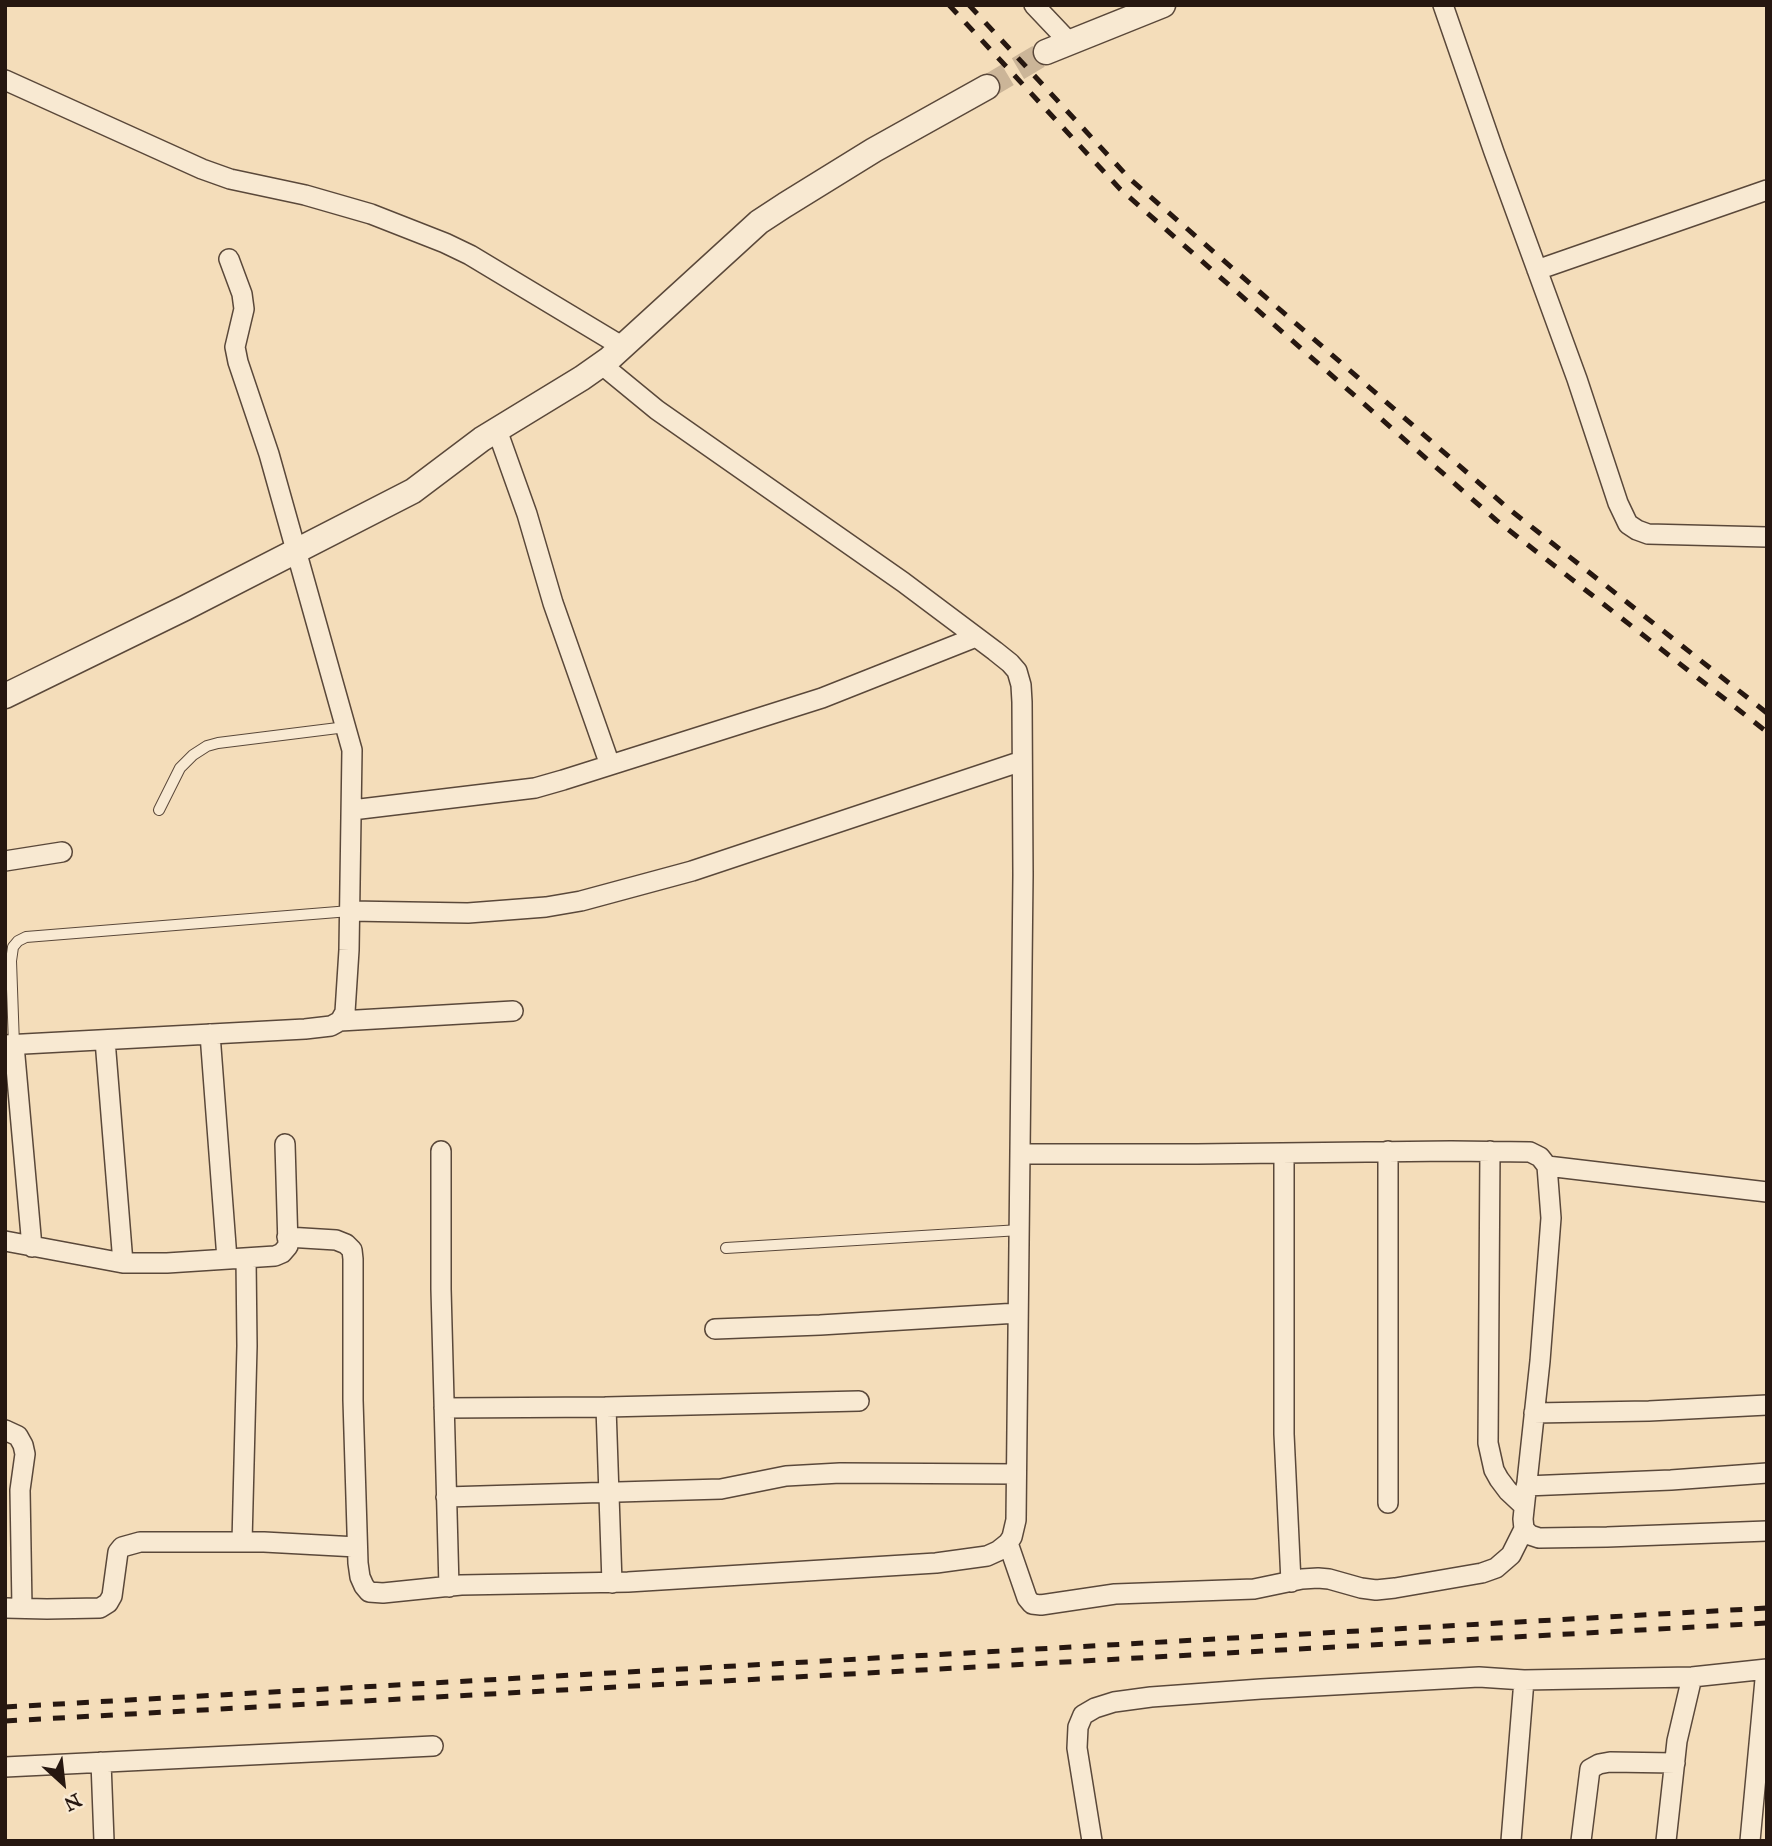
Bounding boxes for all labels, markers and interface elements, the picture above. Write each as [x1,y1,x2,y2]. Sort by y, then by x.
north arrow [28,1748,98,1818]
text: N [60,1788,85,1816]

